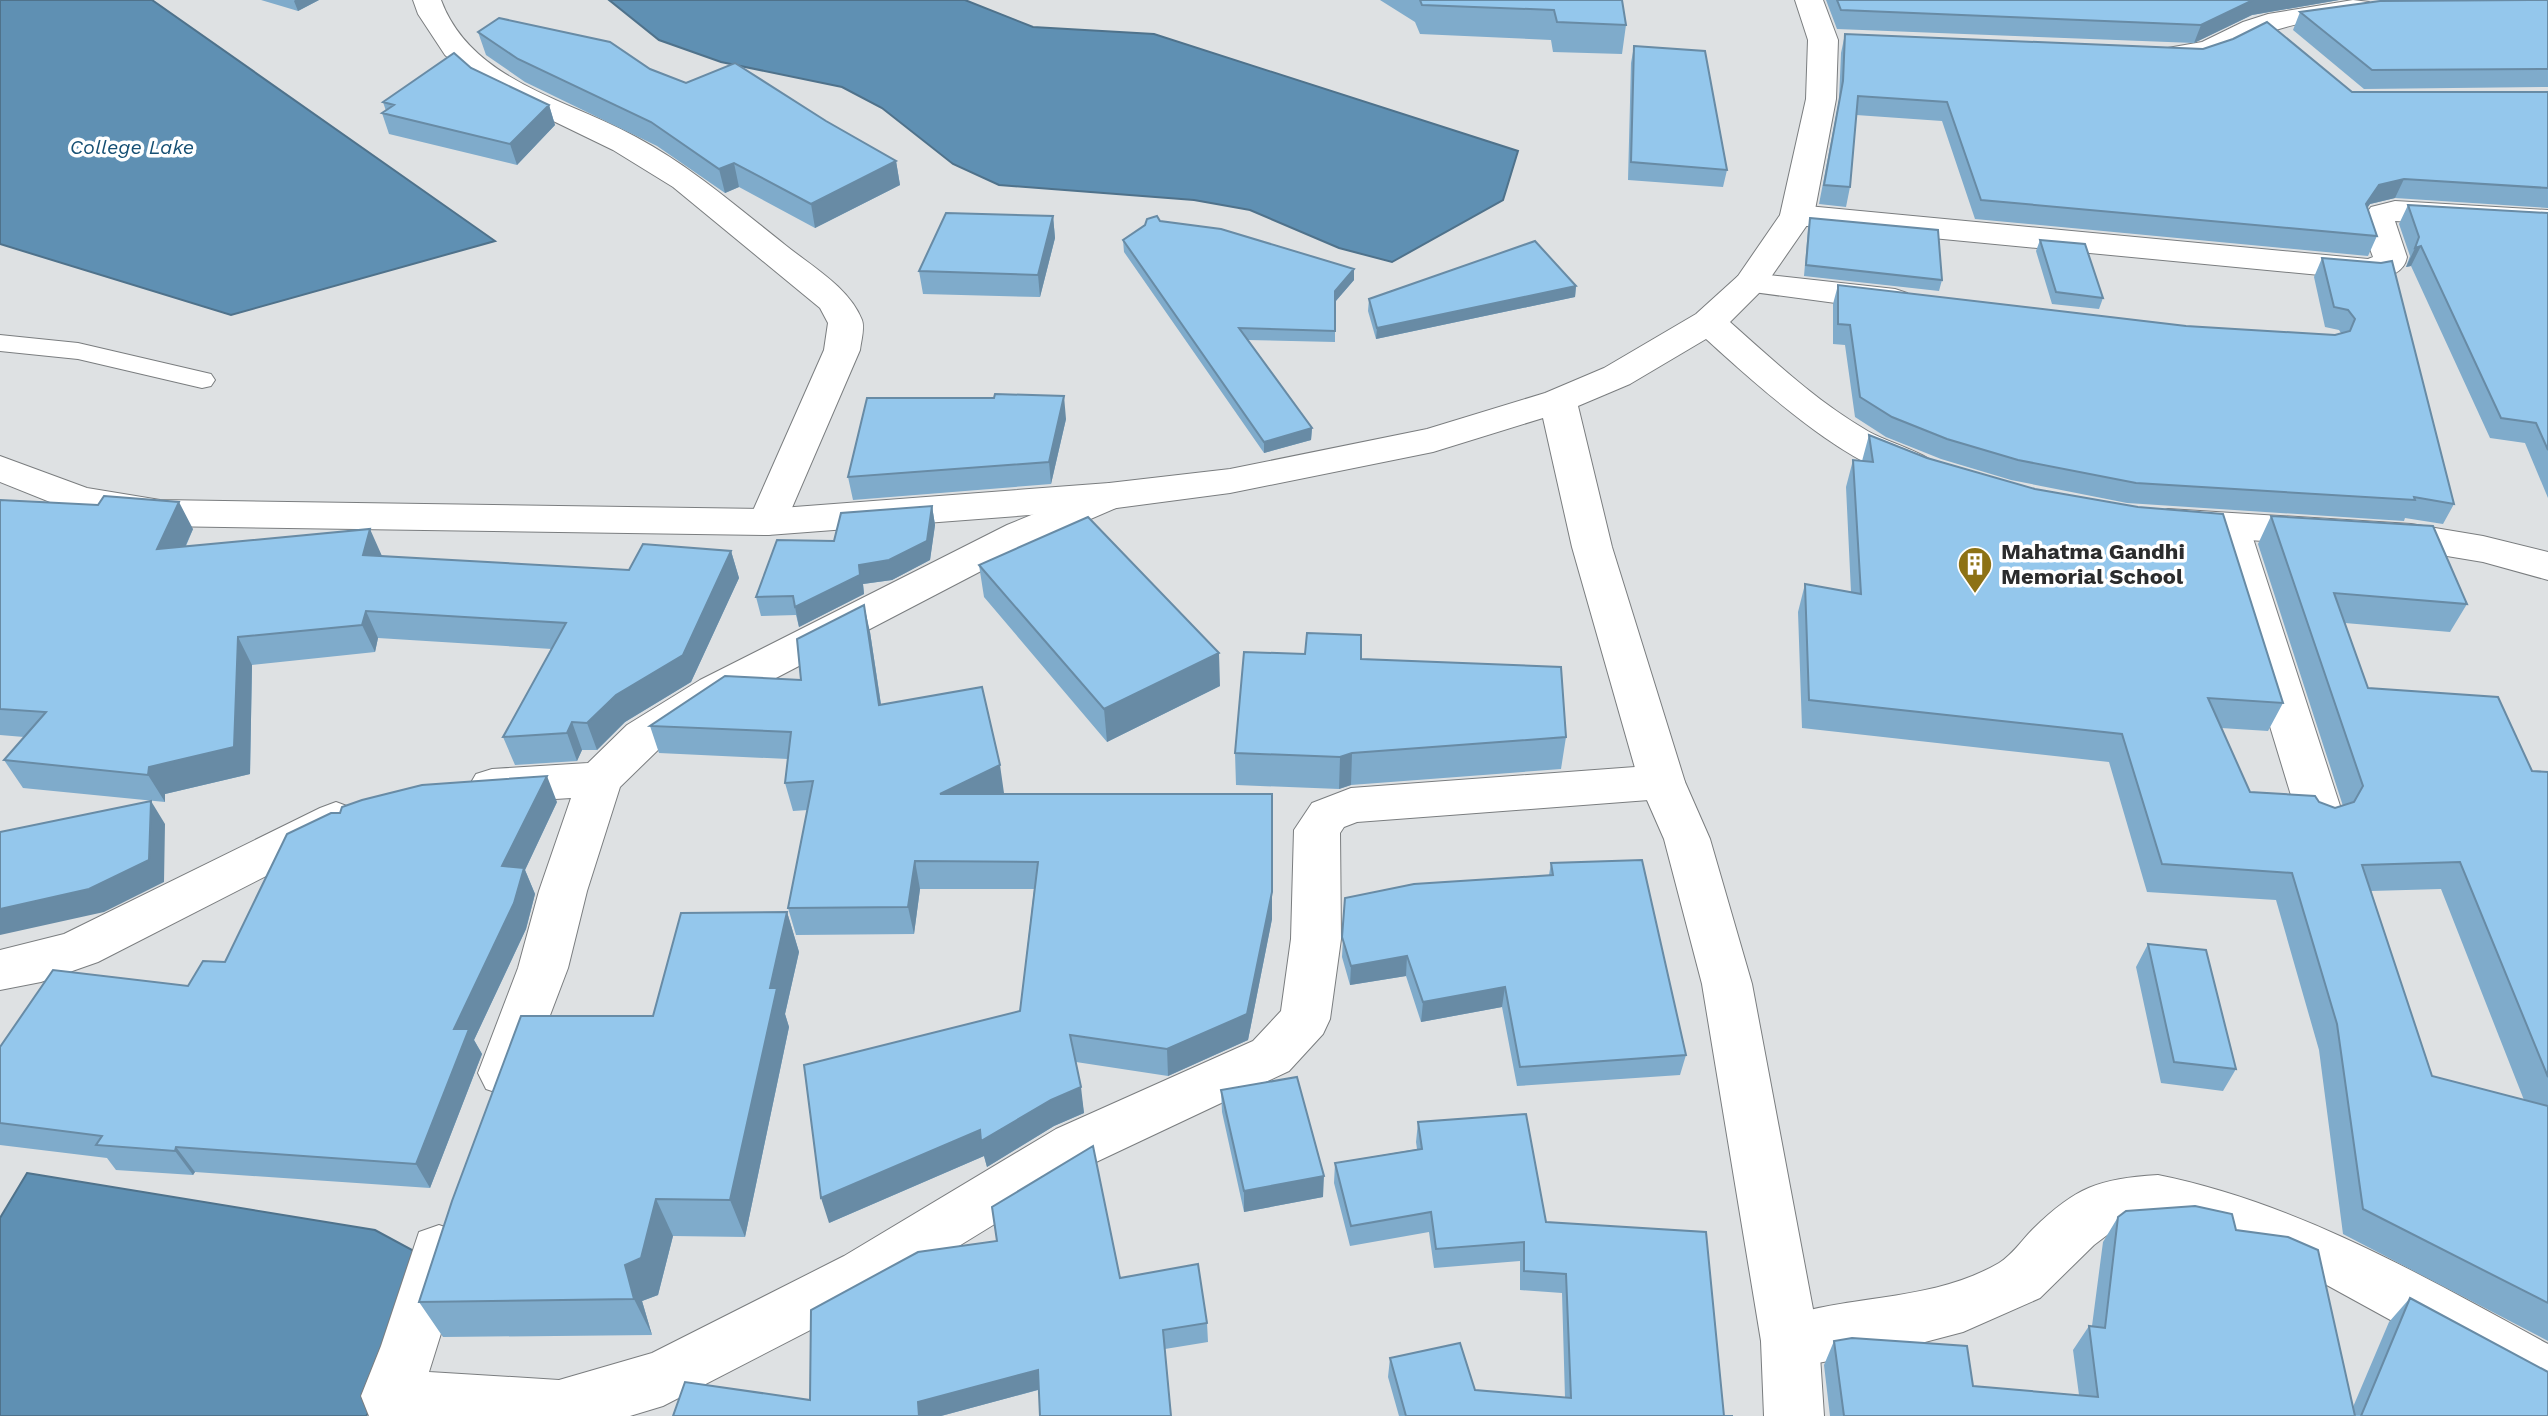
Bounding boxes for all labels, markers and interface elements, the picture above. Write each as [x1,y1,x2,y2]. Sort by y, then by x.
water label: College Lake [70,135,194,159]
place label: Mahatma Gandhi Memorial School [2001,539,2185,589]
building icon: Mahatma Gandhi Memorial School [1956,545,1994,595]

